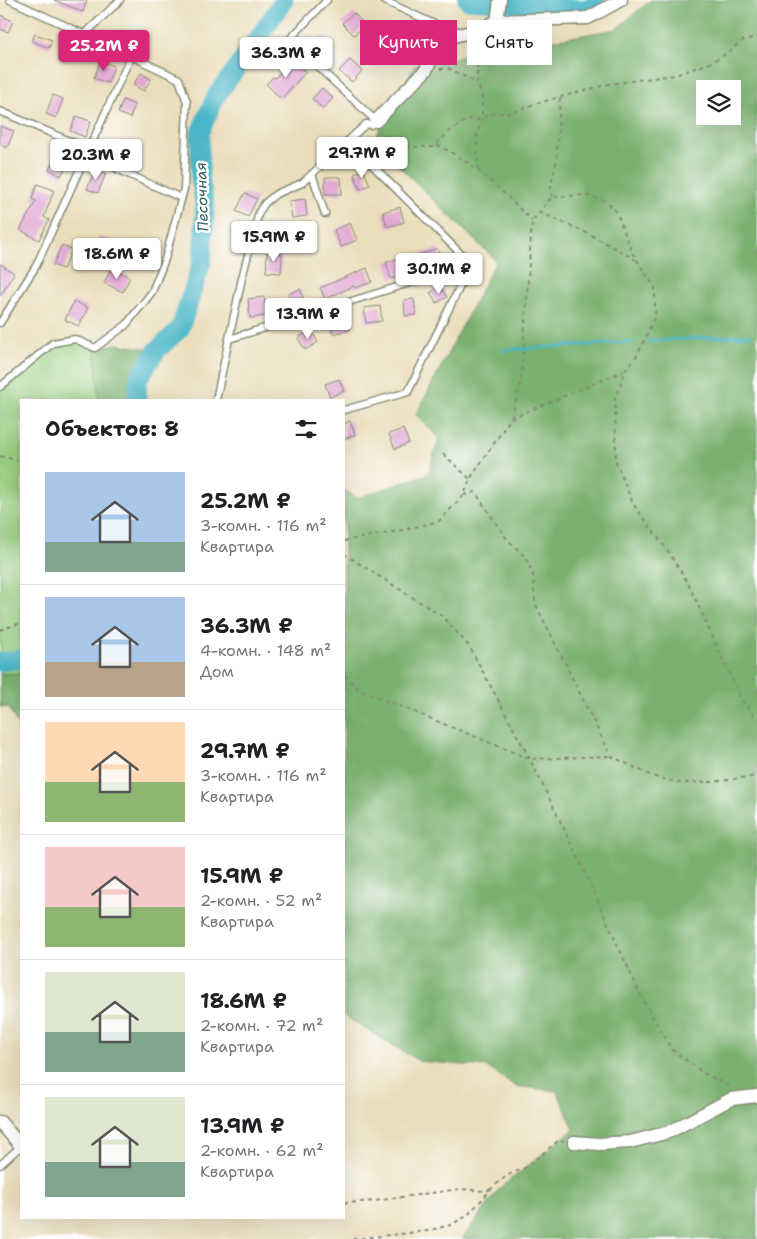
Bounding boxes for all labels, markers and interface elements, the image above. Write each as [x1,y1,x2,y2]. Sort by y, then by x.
chip: Купить [360,20,457,65]
chip: Снять [467,20,552,65]
pin: 25.2M ₽ [58,30,150,72]
text: 25.2M ₽ [69,35,139,56]
pin: 36.3M ₽ [240,36,332,79]
text: 36.3M ₽ [251,42,321,63]
map controls [696,80,741,125]
button: layers [696,80,741,125]
pin: 29.7M ₽ [316,136,408,179]
pin: 20.3M ₽ [50,138,142,181]
text: 29.7M ₽ [328,142,396,163]
text: 20.3M ₽ [61,144,131,165]
water label: Песочная [191,162,213,232]
pin: 15.9M ₽ [228,220,320,263]
text: 15.9M ₽ [242,226,306,247]
pin: 18.6M ₽ [71,238,163,280]
text: 18.6M ₽ [84,243,150,264]
pin: 30.1M ₽ [393,252,485,295]
text: 30.1M ₽ [407,258,471,279]
pin: 13.9M ₽ [262,298,354,340]
text: 13.9M ₽ [276,303,340,324]
text: Объектов: 8 [45,415,179,443]
icon: filters [292,415,320,443]
text: 25.2M ₽ [200,487,291,515]
icon: home [85,492,145,552]
text: 3-комн. · 116 m² [200,515,327,536]
text: Квартира [200,536,274,557]
text: 36.3M ₽ [200,612,293,640]
icon: home [85,617,145,677]
text: 4-комн. · 148 m² [200,640,331,661]
text: Дом [200,661,234,682]
text: 29.7M ₽ [200,737,290,765]
icon: home [85,742,145,802]
text: 3-комн. · 116 m² [200,765,327,786]
text: Квартира [200,786,274,807]
text: 15.9M ₽ [200,862,283,890]
icon: home [85,867,145,927]
text: 2-комн. · 52 m² [200,890,322,911]
text: Квартира [200,911,274,932]
text: 18.6M ₽ [200,987,287,1015]
icon: home [85,992,145,1052]
text: 2-комн. · 72 m² [200,1015,323,1036]
text: Квартира [200,1036,274,1057]
text: 13.9M ₽ [200,1112,285,1140]
icon: home [85,1117,145,1177]
text: 2-комн. · 62 m² [200,1140,324,1161]
text: Квартира [200,1161,274,1182]

